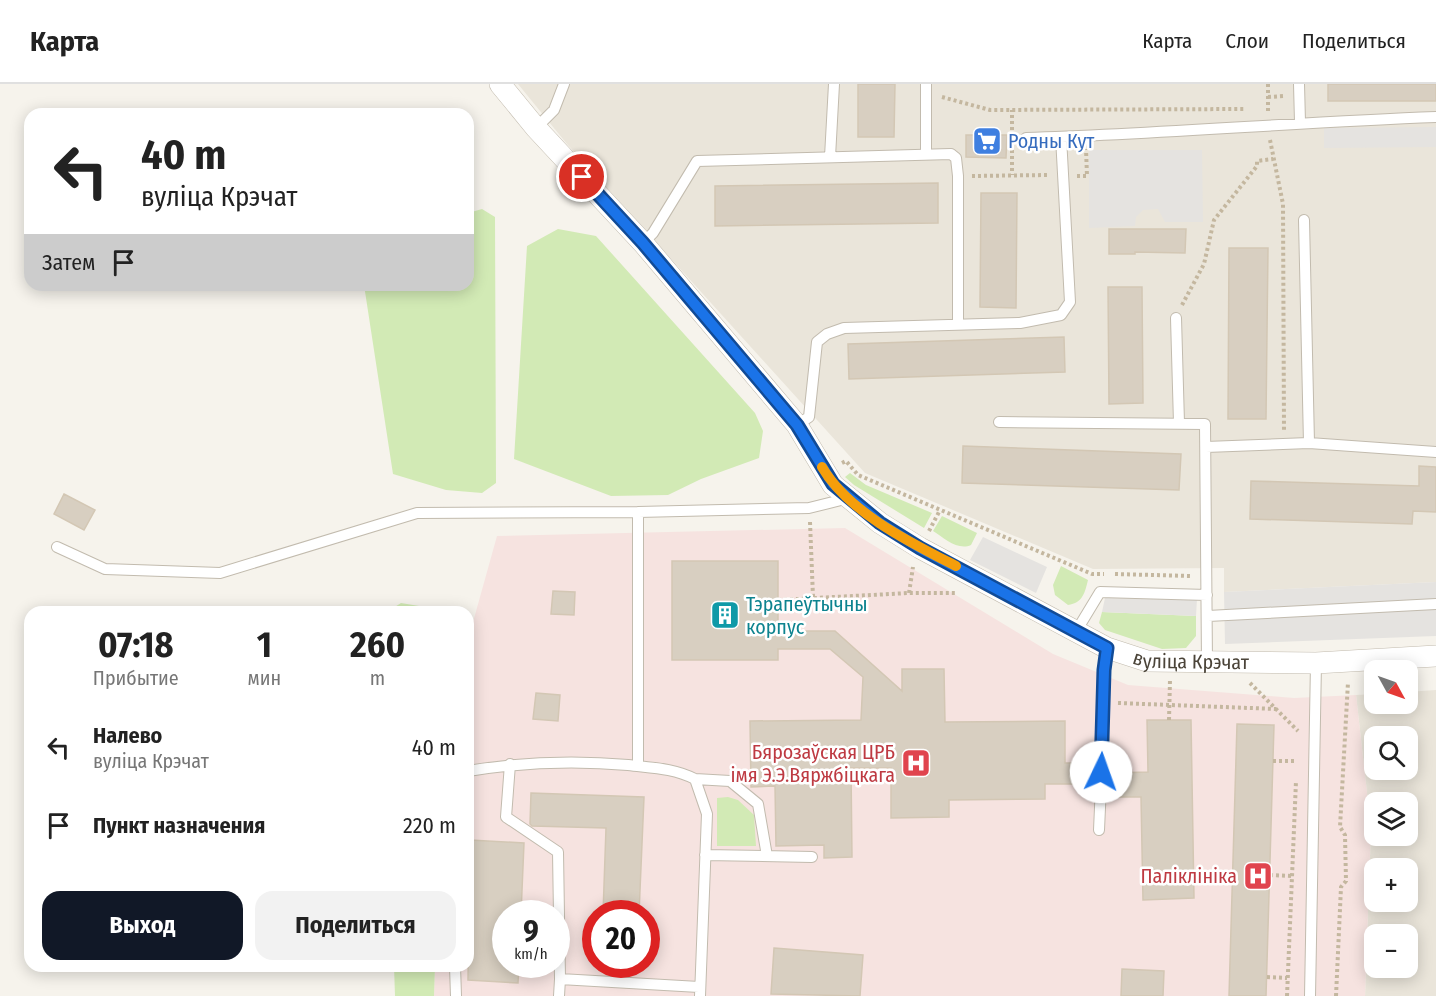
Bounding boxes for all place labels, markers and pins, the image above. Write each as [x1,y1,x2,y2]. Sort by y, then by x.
supermarket icon: Родны Кут [971,125,1003,157]
place label: Родны Кут [1008,129,1095,153]
pin [556,151,607,202]
place label: Тэрапеўтычны корпус [746,592,868,639]
building icon: Тэрапеўтычны корпус [709,599,741,631]
place label: Бярозаўская ЦРБ імя Э.Э.Вяржбіцкага [730,740,895,787]
hospital icon: Бярозаўская ЦРБ імя Э.Э.Вяржбіцкага [900,747,932,779]
hospital icon: Паліклініка [1242,860,1274,892]
place label: Паліклініка [1141,864,1237,888]

